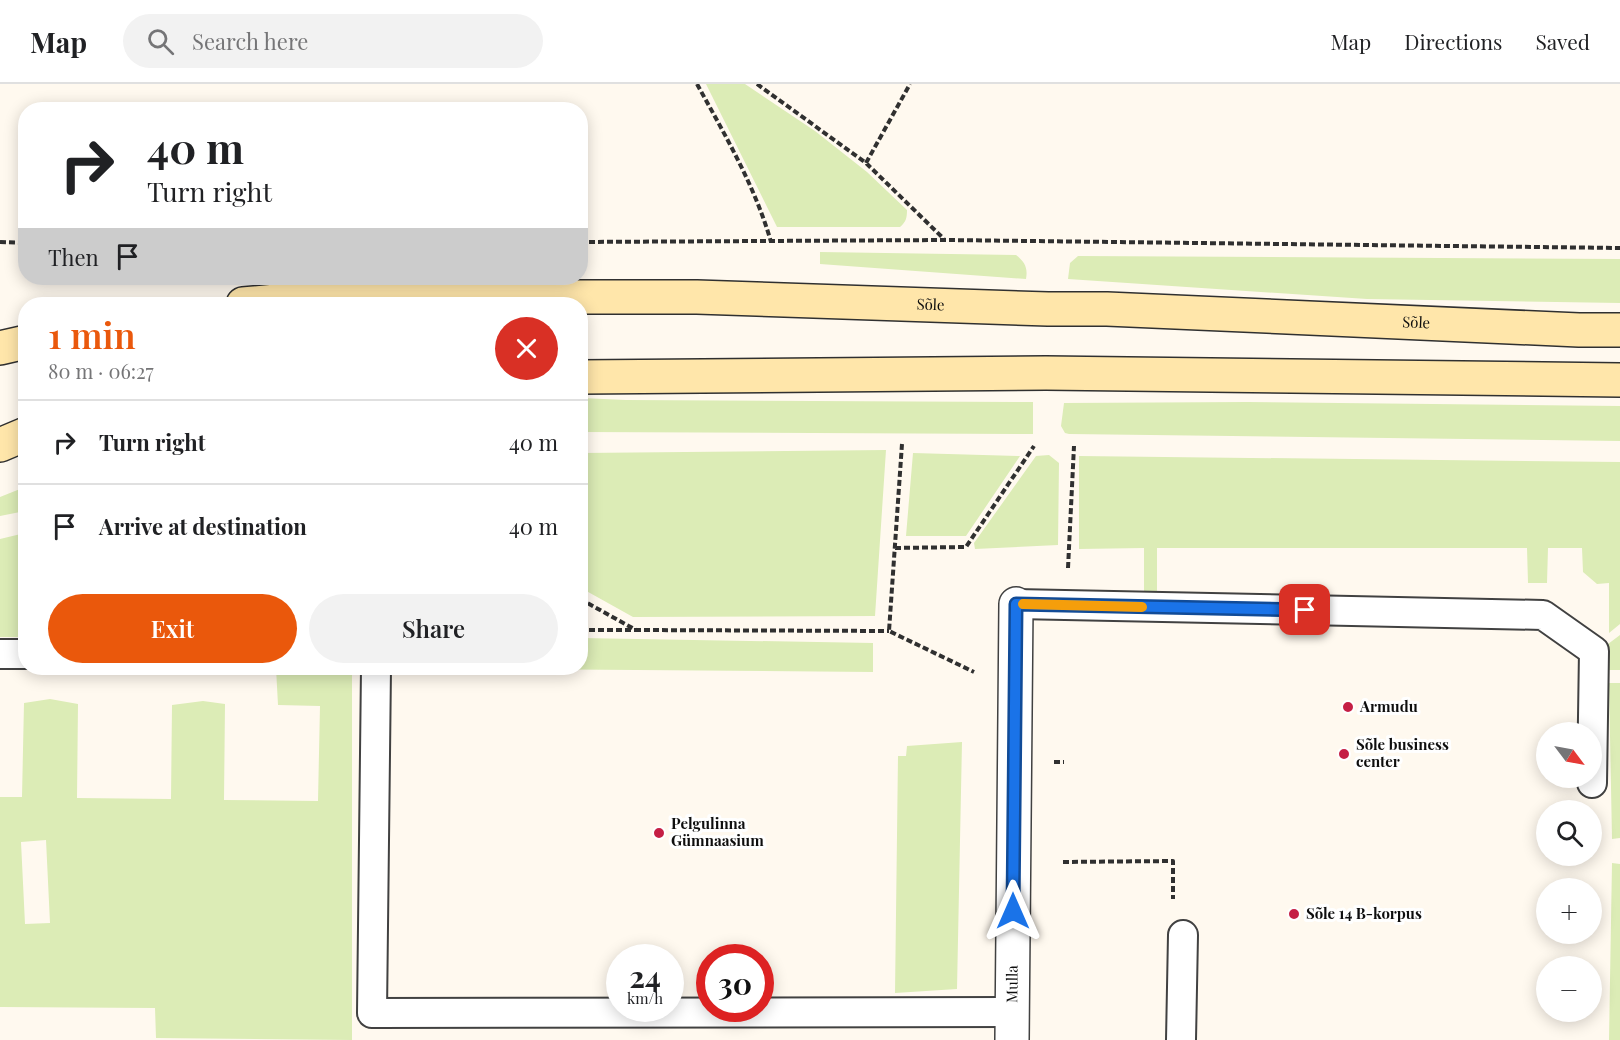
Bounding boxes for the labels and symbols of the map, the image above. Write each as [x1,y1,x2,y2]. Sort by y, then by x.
street label: Sõle [916,294,945,314]
street label: Sõle [1402,311,1431,332]
pin [1279,584,1330,635]
place label: Armudu [1359,696,1418,716]
marker: Armudu [1341,700,1355,714]
north arrow [1536,722,1602,788]
place label: Sõle business center [1356,734,1449,771]
marker: Sõle business center [1337,747,1351,761]
place label: Pelgulinna Gümnaasium [671,813,764,850]
marker: Pelgulinna Gümnaasium [652,826,666,840]
position arrow [981,879,1045,943]
place label: Sõle 14 B-korpus [1306,903,1422,923]
marker: Sõle 14 B-korpus [1287,907,1301,921]
speed limit sign: 30 [696,944,774,1022]
street label: Mulla [1001,965,1022,1003]

